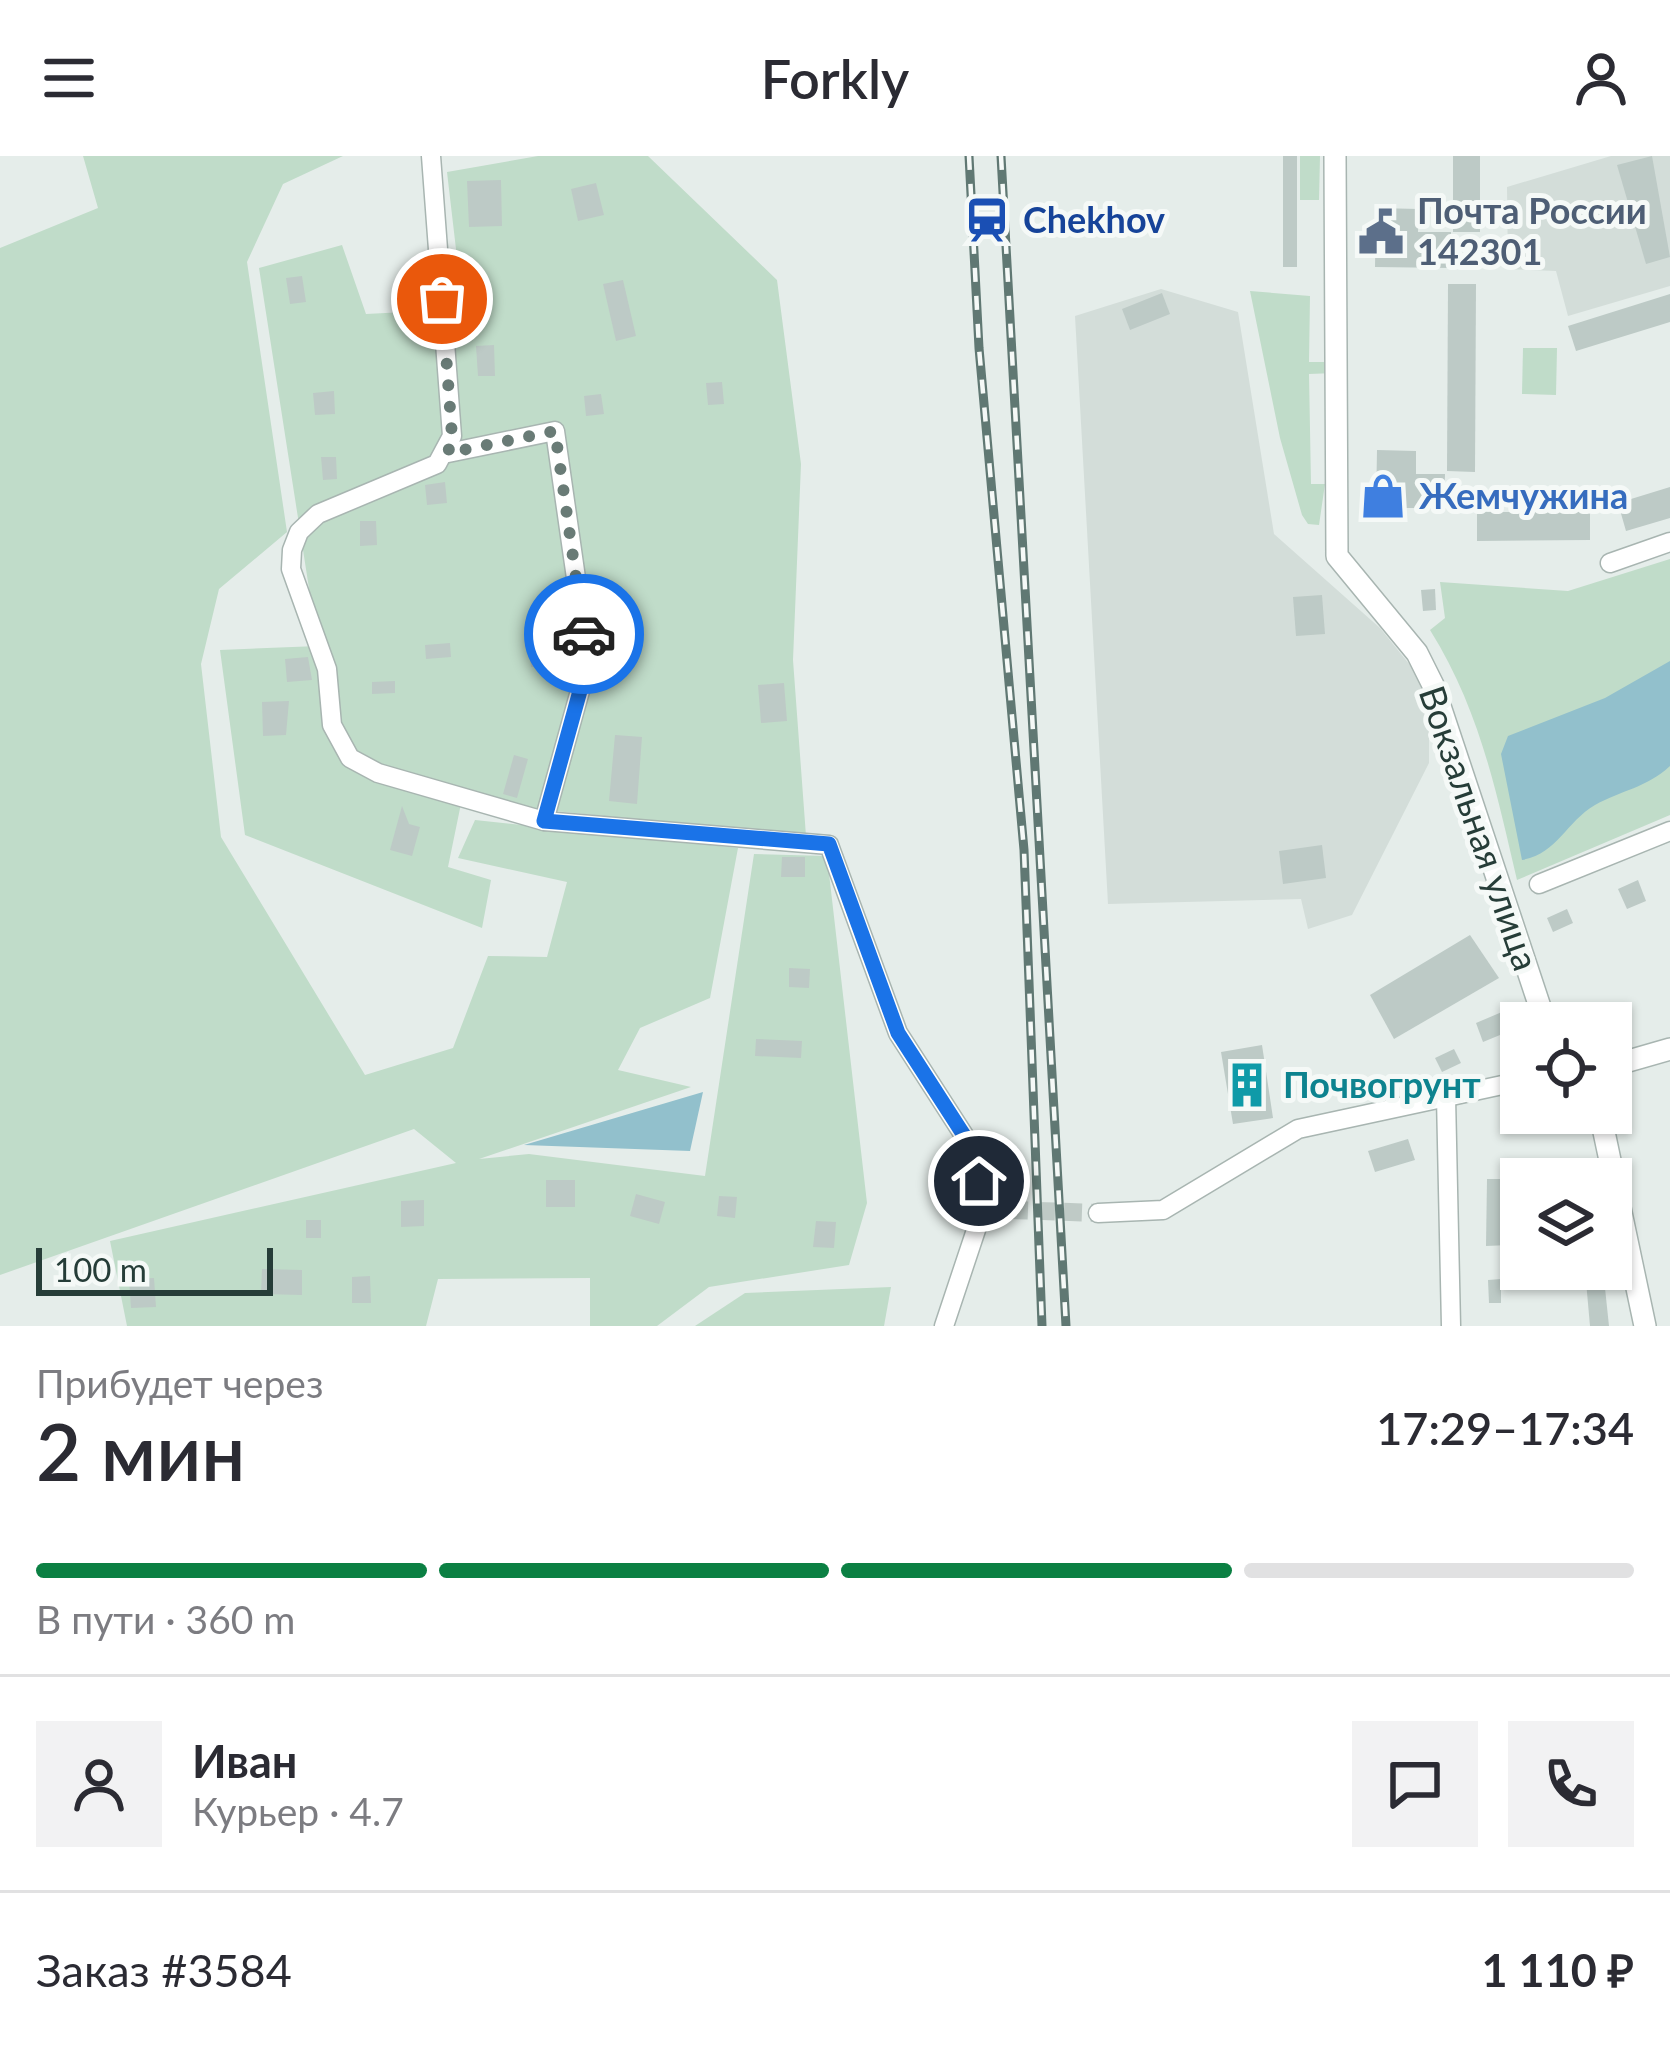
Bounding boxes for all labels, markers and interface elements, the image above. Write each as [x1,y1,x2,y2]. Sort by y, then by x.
icon: menu [36,45,102,111]
icon: person [1568,45,1634,111]
text: Forkly [761,46,909,111]
place label: Почта России 142301 [1417,188,1647,273]
station icon: Chekhov [962,195,1012,245]
place label: Chekhov [1023,197,1165,241]
public building icon: Почта России 142301 [1356,207,1406,257]
pin [391,248,493,350]
icon: bag [409,266,475,332]
shop icon: Жемчужина [1358,471,1408,521]
place label: Жемчужина [1419,473,1628,517]
courier [524,574,644,694]
icon: car [551,601,617,667]
street label: Вокзальная улица [1411,680,1549,976]
map controls [1500,1002,1632,1290]
button: locate [1500,1002,1632,1134]
building icon: Почвогрунт [1222,1060,1272,1110]
place label: Почвогрунт [1283,1062,1481,1106]
pin [928,1130,1030,1232]
icon: home [946,1148,1012,1214]
button: layers [1500,1158,1632,1290]
scale bar [36,1242,273,1295]
text: 100 m [54,1249,147,1289]
text: Прибудет через [36,1360,323,1406]
text: 17:29–17:34 [1376,1401,1634,1455]
text: 2 мин [36,1404,246,1498]
text: В пути · 360 m [36,1596,295,1642]
button: person [36,1721,162,1847]
button: chat [1352,1721,1478,1847]
button: phone [1508,1721,1634,1847]
text: Иван [192,1734,297,1788]
text: Курьер · 4.7 [192,1788,404,1834]
text: Заказ #3584 [36,1943,292,1997]
text: 1 110 ₽ [1482,1943,1634,1997]

